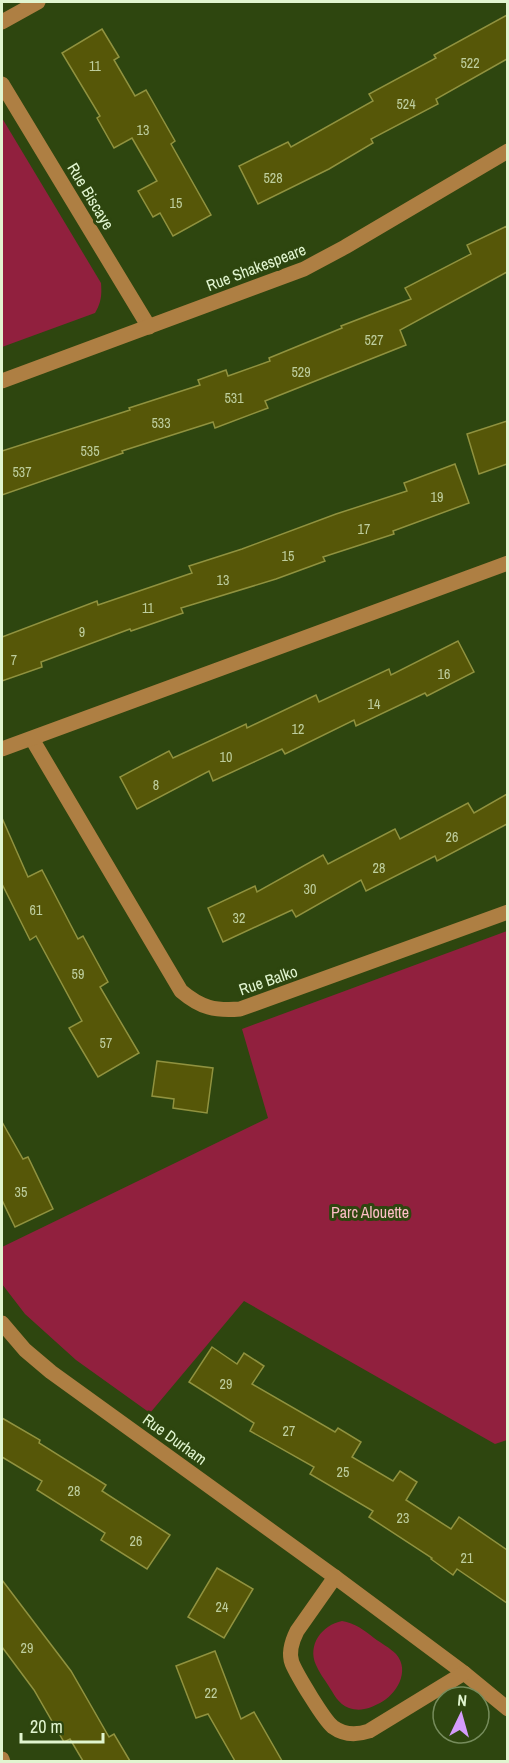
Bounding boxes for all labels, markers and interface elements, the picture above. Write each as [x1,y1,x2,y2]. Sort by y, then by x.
house number: 522 [460,54,480,72]
house number: 11 [89,57,102,75]
house number: 524 [396,95,416,113]
house number: 13 [137,121,149,139]
street label: Rue Biscaye [62,158,120,234]
house number: 528 [263,169,283,187]
house number: 15 [170,194,182,212]
street label: Rue Shakespeare [203,238,309,296]
house number: 527 [364,331,384,349]
house number: 529 [291,363,311,381]
house number: 531 [224,389,244,407]
house number: 533 [151,414,171,432]
house number: 535 [80,442,100,460]
house number: 537 [12,463,32,481]
house number: 19 [431,488,443,506]
house number: 17 [358,520,370,538]
house number: 15 [282,547,294,565]
house number: 13 [217,571,229,589]
house number: 11 [142,599,155,617]
house number: 9 [79,623,85,641]
house number: 7 [11,651,17,669]
house number: 16 [438,665,450,683]
house number: 14 [368,695,381,713]
house number: 12 [292,720,304,738]
house number: 10 [220,748,232,766]
house number: 8 [153,776,159,794]
house number: 26 [446,828,458,846]
house number: 28 [373,859,385,877]
house number: 30 [304,880,316,898]
house number: 61 [30,901,43,919]
house number: 32 [233,909,245,927]
street label: Rue Balko [236,960,300,1000]
house number: 59 [72,965,84,983]
house number: 57 [100,1034,112,1052]
house number: 35 [15,1183,27,1201]
park label: Parc Alouette [331,1201,409,1223]
house number: 29 [220,1375,232,1393]
street label: Rue Durham [138,1408,212,1470]
house number: 27 [283,1422,295,1440]
house number: 25 [337,1463,349,1481]
house number: 28 [68,1482,80,1500]
house number: 23 [397,1509,409,1527]
house number: 26 [130,1532,142,1550]
house number: 21 [461,1549,474,1567]
house number: 24 [216,1598,229,1616]
house number: 29 [21,1639,33,1657]
house number: 22 [205,1684,217,1702]
north arrow [431,1685,491,1745]
text: N [457,1689,468,1711]
scale bar [21,1706,104,1744]
text: 20 m [30,1714,63,1739]

